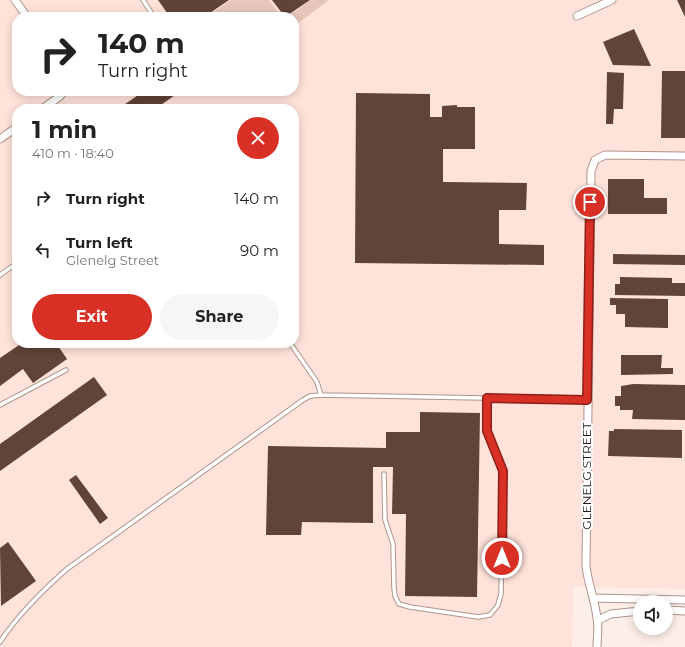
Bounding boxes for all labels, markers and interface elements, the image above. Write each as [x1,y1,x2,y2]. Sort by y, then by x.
text: 140 m [98,26,185,60]
icon: right [32,28,84,80]
text: Turn right [98,60,188,82]
text: 1 min [32,115,97,144]
button: close [237,117,279,159]
text: 410 m · 18:40 [32,145,114,161]
pin [573,185,607,219]
icon: right [32,187,54,209]
text: Turn right [66,189,145,208]
text: 140 m [234,189,279,208]
icon: arrive [579,191,601,213]
text: Turn left [66,233,133,252]
icon: left [32,239,54,261]
text: 90 m [240,241,279,260]
text: Glenelg Street [66,252,159,268]
button: Exit [32,294,152,340]
button: Share [160,294,279,340]
street label: GLENELG STREET [579,422,594,530]
position arrow [481,537,523,579]
map controls [633,595,673,635]
button: sound [633,595,673,635]

